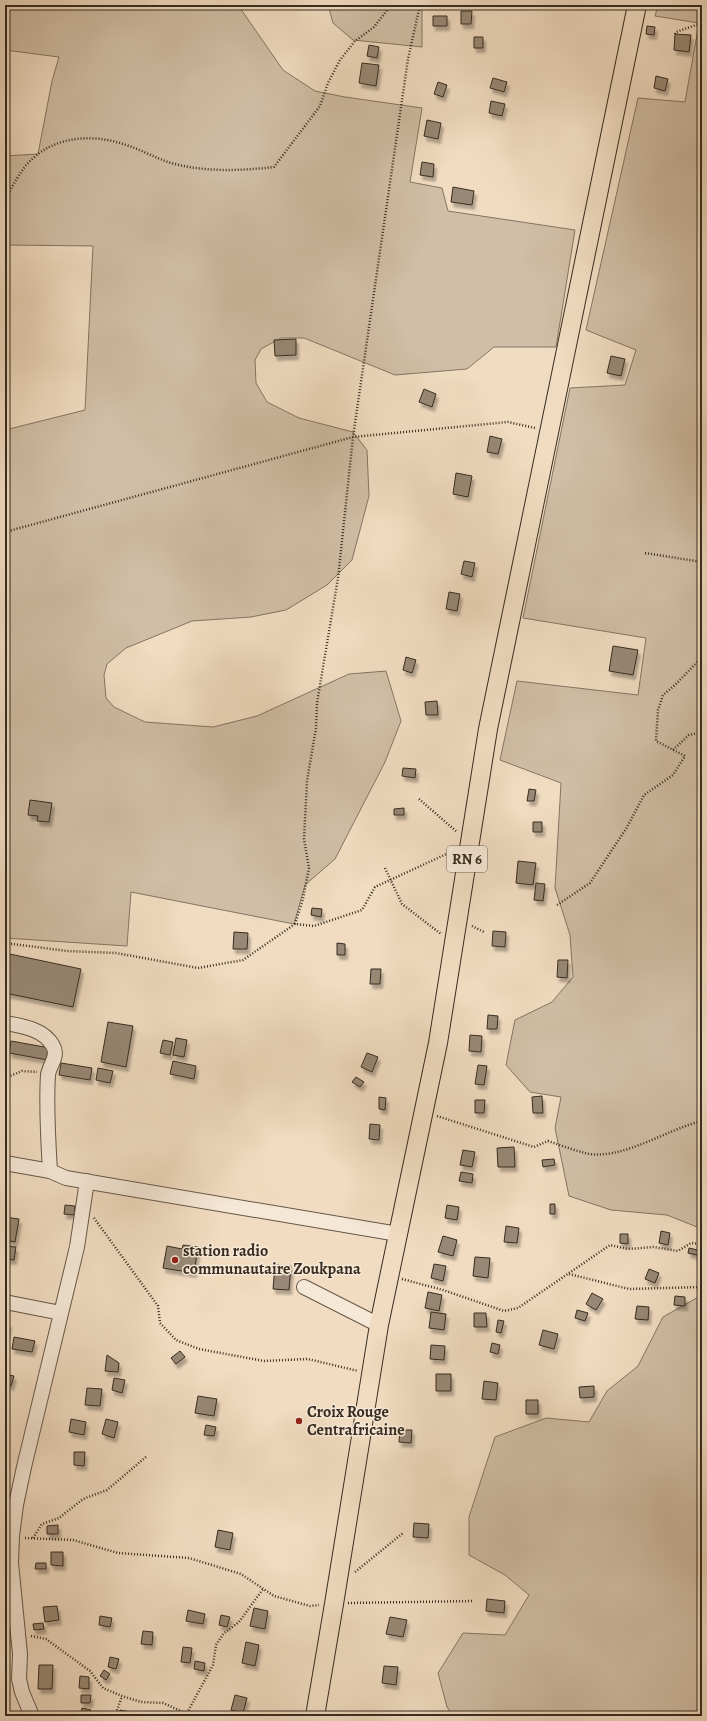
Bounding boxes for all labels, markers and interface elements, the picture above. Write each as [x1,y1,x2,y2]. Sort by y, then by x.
road number: RN 6 [447,846,487,872]
place label: station radio communautaire Zoukpana [183,1240,361,1280]
marker: station radio communautaire Zoukpana [170,1255,180,1265]
place label: Croix Rouge Centrafricaine [307,1401,405,1441]
marker: Croix Rouge Centrafricaine [294,1416,304,1426]

